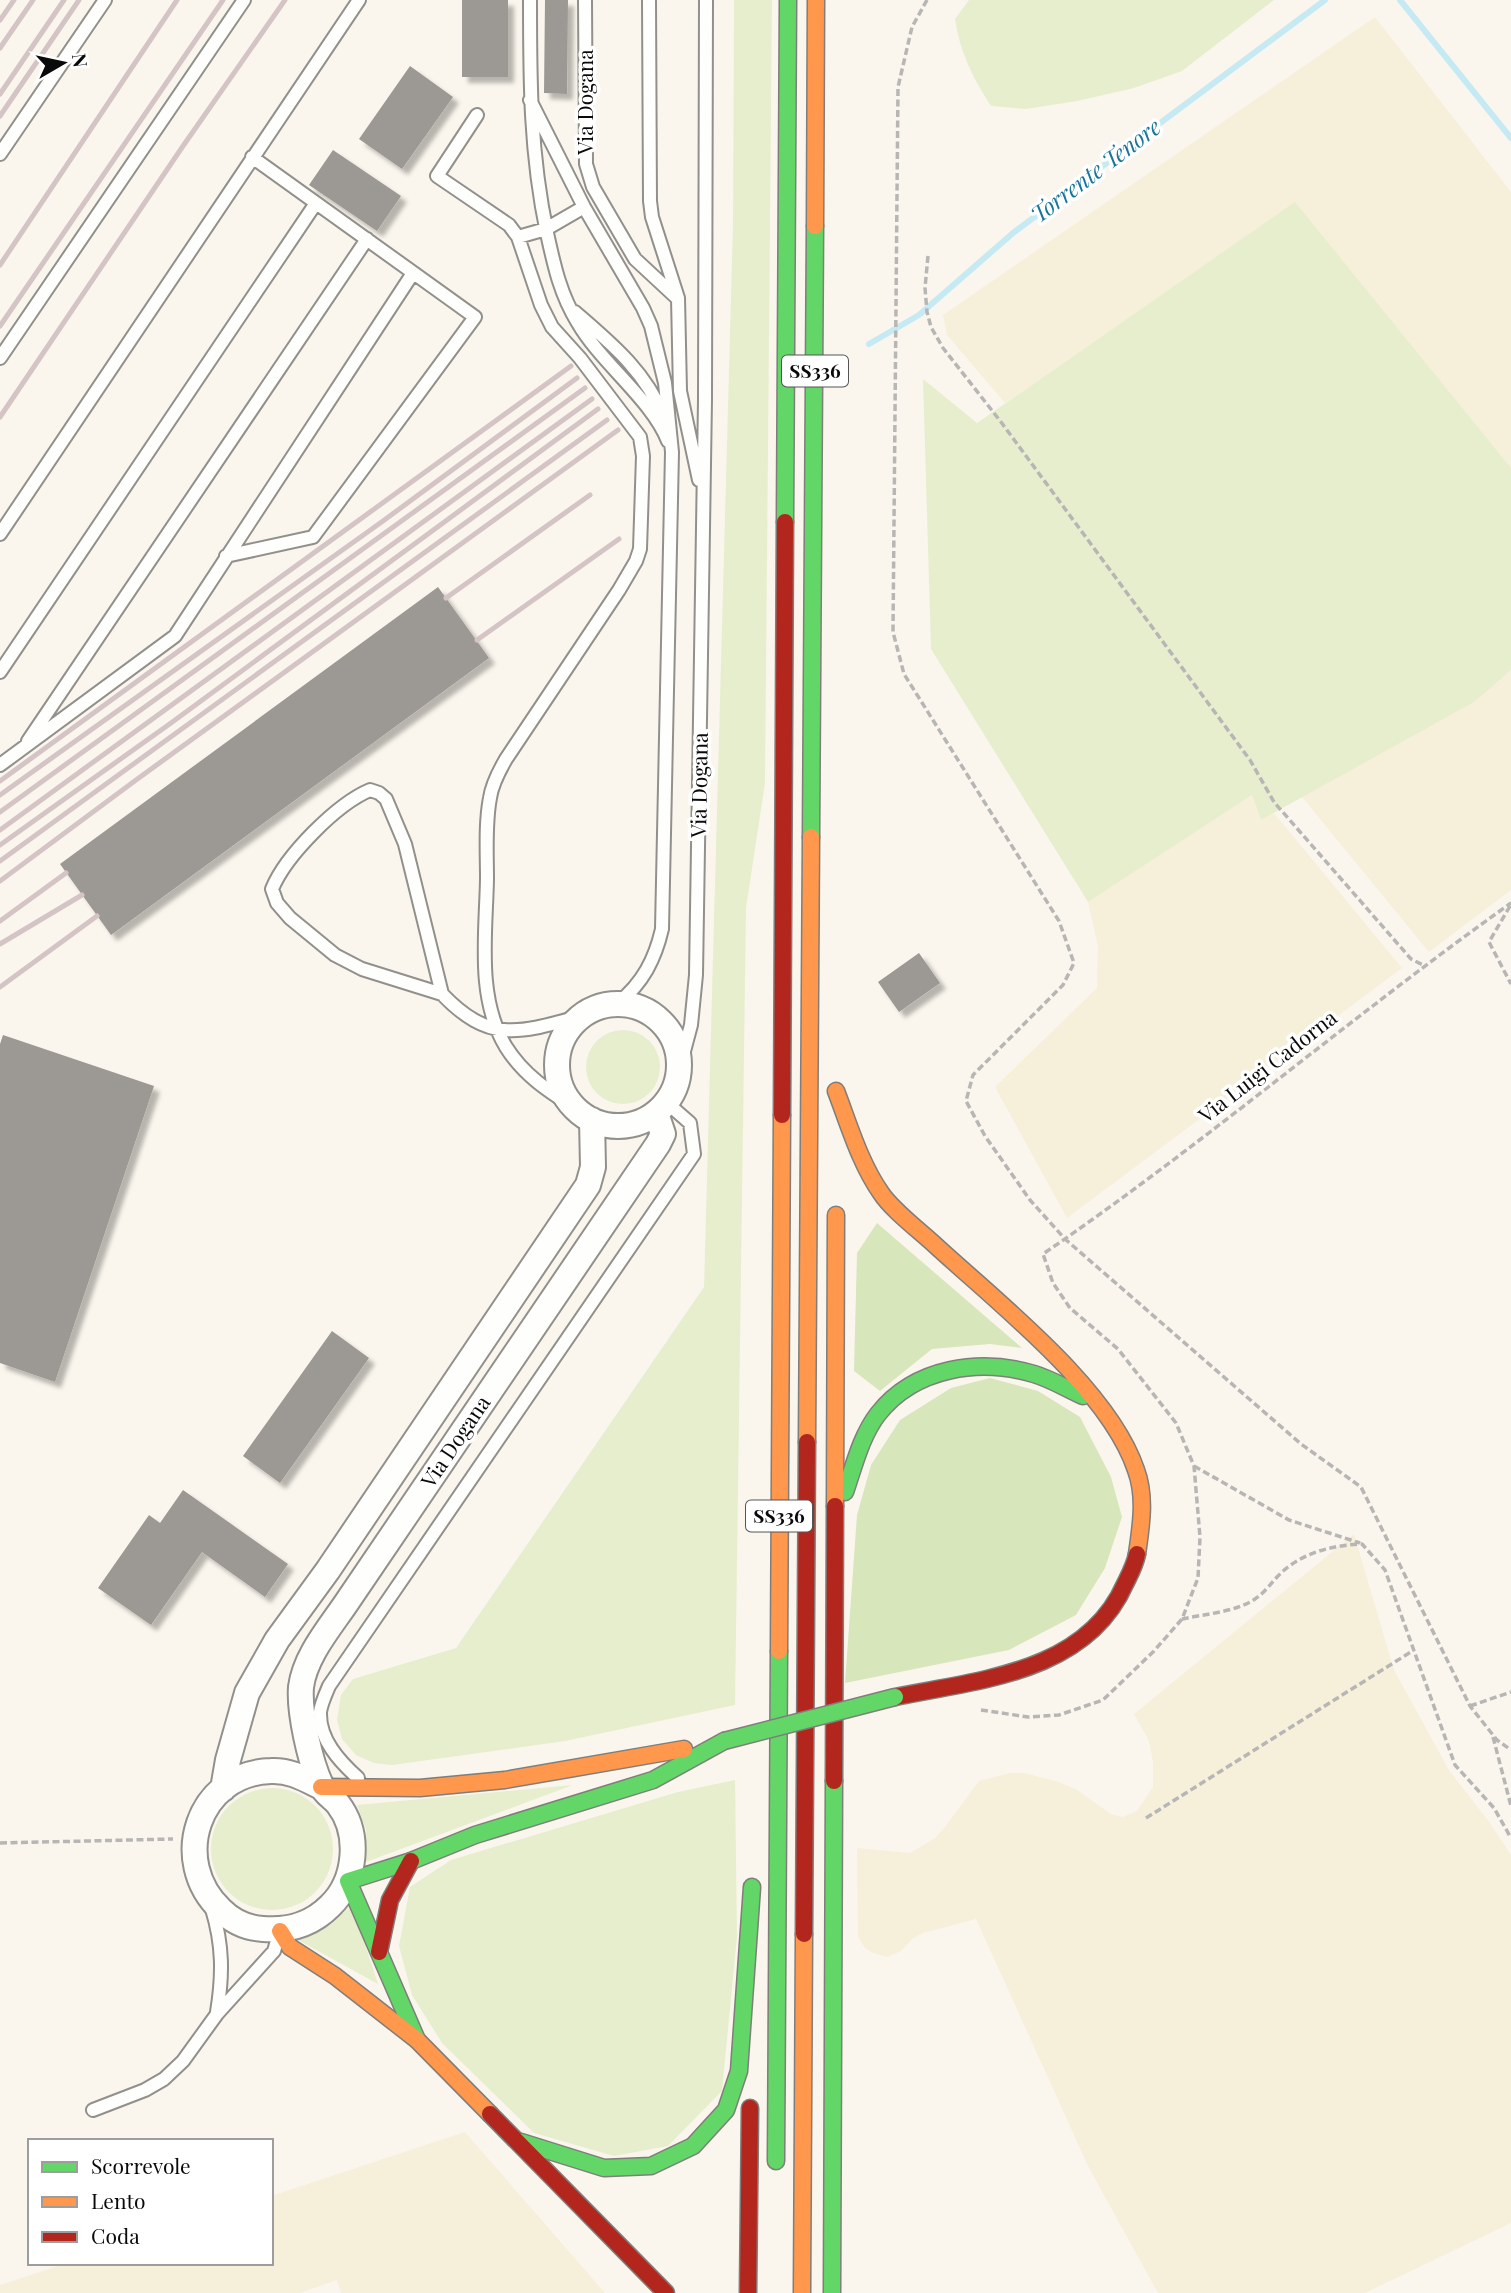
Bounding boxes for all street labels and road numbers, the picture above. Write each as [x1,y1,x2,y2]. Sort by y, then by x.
street label: Via Dogana [570,49,598,156]
road number: SS336 [782,356,848,386]
street label: Via Dogana [683,732,713,839]
street label: Via Luigi Cadorna [1191,1002,1342,1129]
street label: Via Dogana [413,1389,496,1493]
road number: SS336 [746,1500,812,1532]

